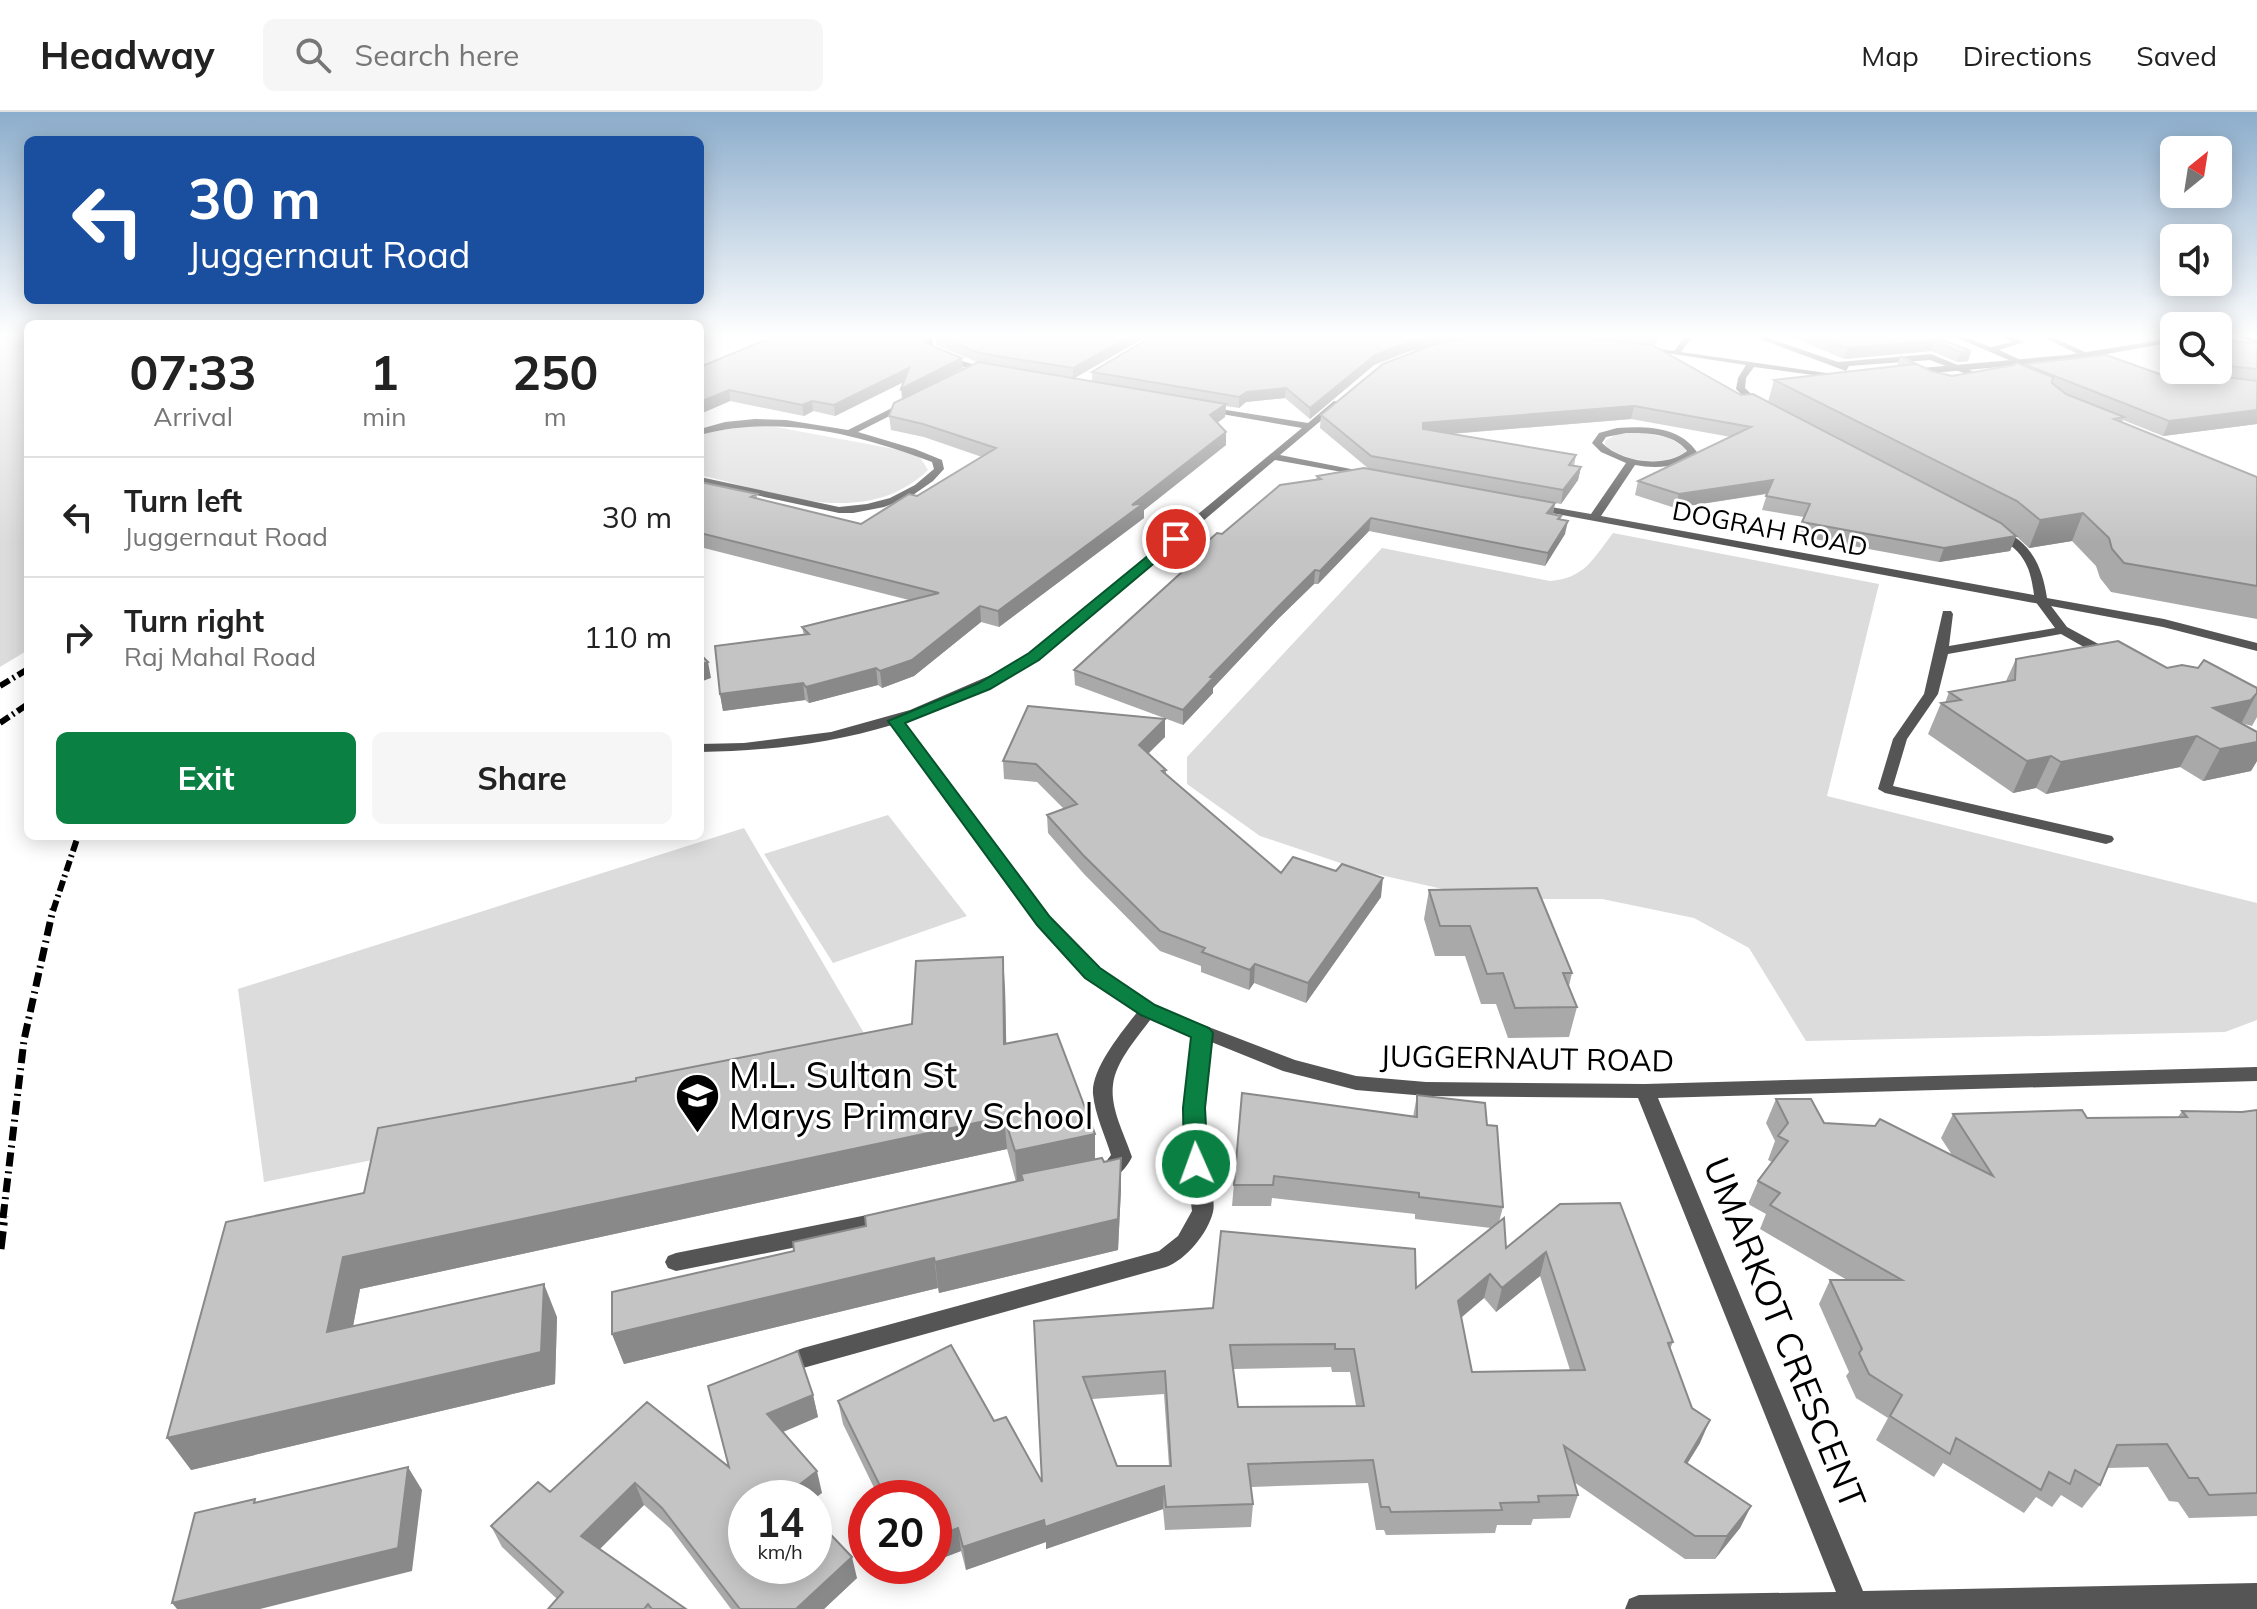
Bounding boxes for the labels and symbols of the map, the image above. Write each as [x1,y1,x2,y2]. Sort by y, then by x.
north arrow [2160,136,2232,208]
street label: DOGRAH ROAD [1670,493,1871,564]
pin [1142,505,1210,573]
street label: JUGGERNAUT ROAD [1380,1036,1674,1080]
place label: M.L. Sultan St Marys Primary School [729,1052,1093,1138]
school or university icon: M.L. Sultan St Marys Primary School [674,1072,722,1135]
position arrow [1154,1122,1238,1206]
street label: UMARKOT CRESCENT [1694,1151,1877,1515]
speed limit sign: 20 [848,1480,952,1584]

